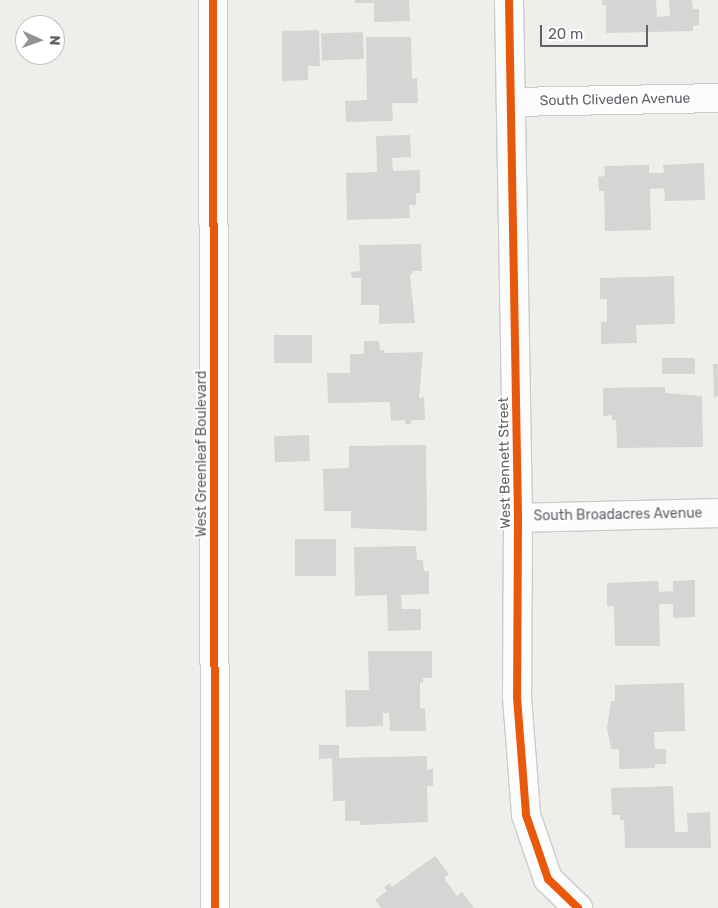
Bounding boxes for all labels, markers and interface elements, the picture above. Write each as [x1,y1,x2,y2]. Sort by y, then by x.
north arrow [15,15,65,65]
scale bar [543,15,650,47]
text: 20 m [548,25,583,43]
text: N [46,35,63,46]
street label: South Cliveden Avenue [539,90,691,110]
street label: West Greenleaf Boulevard [194,371,210,537]
street label: West Bennett Street [495,397,515,529]
street label: South Broadacres Avenue [533,505,703,525]

